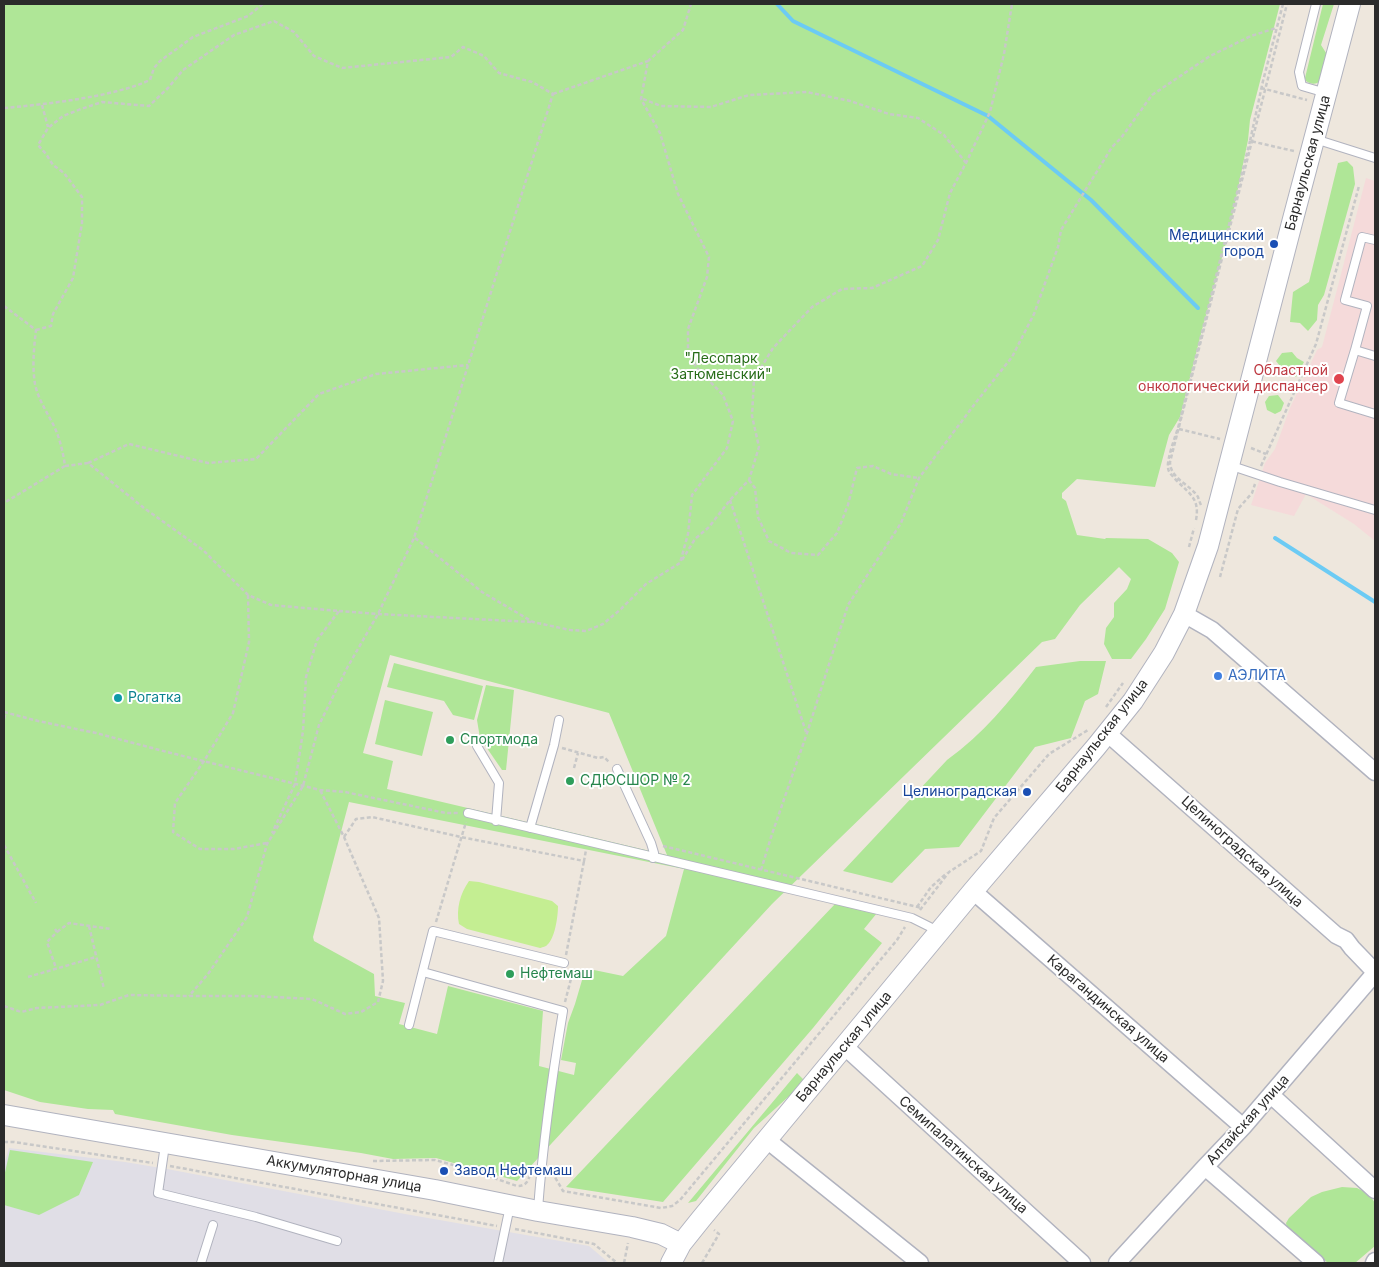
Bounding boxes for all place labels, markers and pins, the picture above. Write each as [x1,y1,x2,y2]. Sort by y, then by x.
place label: Медицинский город [1169,228,1264,260]
marker: Медицинский город [1268,238,1280,250]
place label: Областной онкологический диспансер [1138,363,1328,396]
marker: Областной онкологический диспансер [1332,372,1346,386]
place label: АЭЛИТА [1228,668,1286,684]
marker: АЭЛИТА [1212,670,1224,682]
place label: Рогатка [128,690,181,706]
marker: Рогатка [112,692,124,704]
place label: Спортмода [460,732,538,748]
marker: Спортмода [444,734,456,746]
place label: СДЮСШОР № 2 [580,773,691,789]
marker: СДЮСШОР № 2 [564,775,576,787]
place label: Целиноградская [903,784,1017,800]
marker: Целиноградская [1021,786,1033,798]
place label: Нефтемаш [520,966,593,982]
marker: Нефтемаш [504,968,516,980]
place label: Завод Нефтемаш [454,1163,572,1179]
marker: Завод Нефтемаш [438,1165,450,1177]

